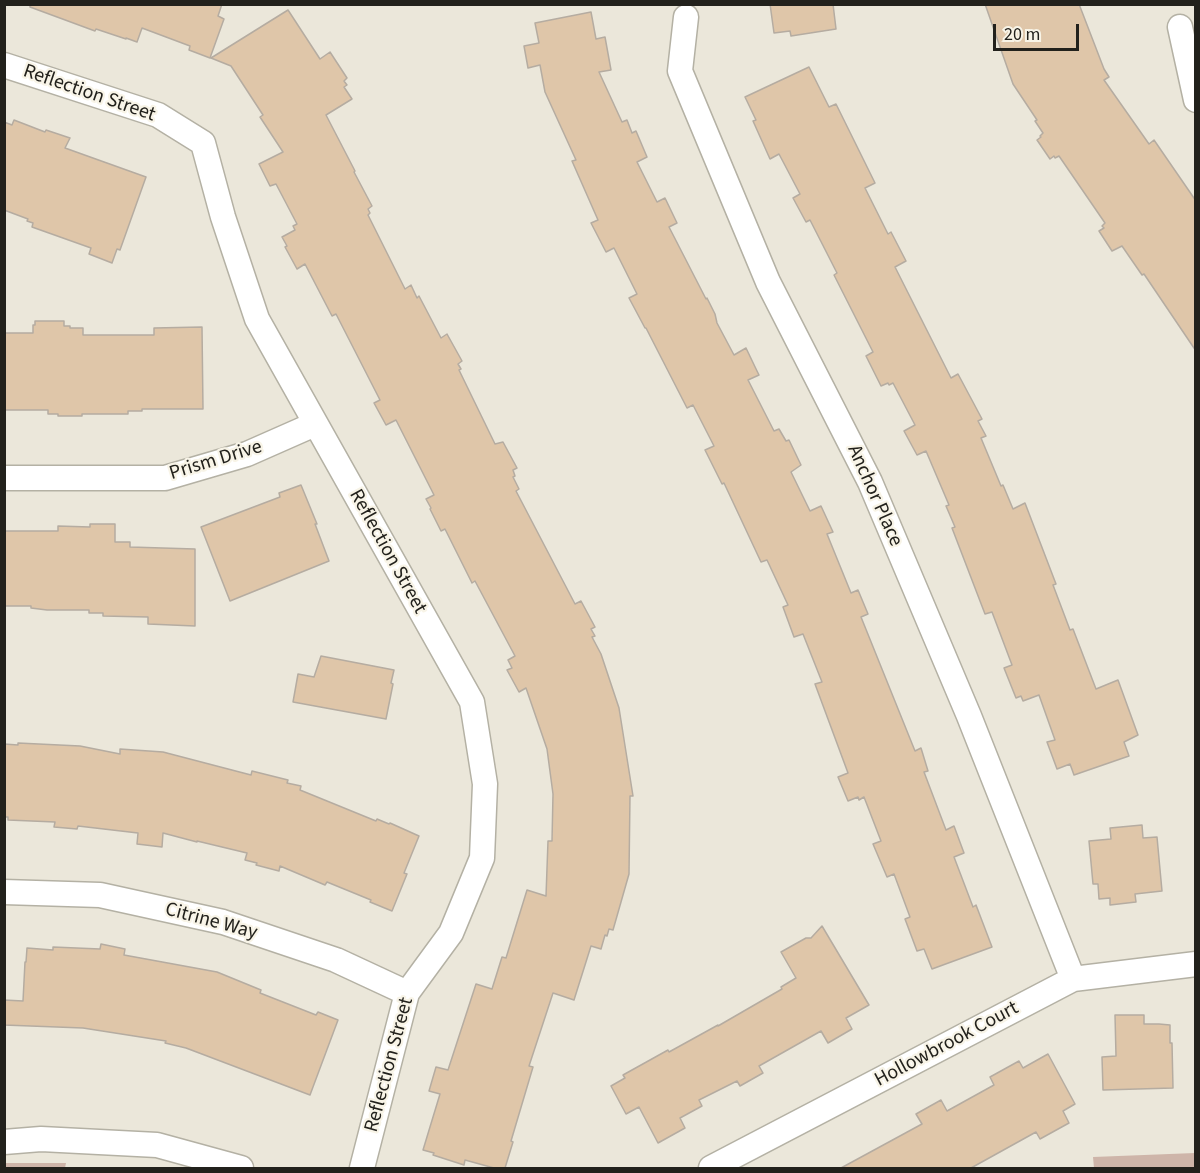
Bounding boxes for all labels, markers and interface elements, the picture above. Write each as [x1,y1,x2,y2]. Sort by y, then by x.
scale bar [996,12,1082,50]
text: 20 m [1004,22,1040,47]
street label: Reflection Street [20,60,158,128]
street label: Prism Drive [167,436,265,486]
street label: Anchor Place [841,441,907,551]
street label: Reflection Street [343,486,431,618]
street label: Citrine Way [162,898,260,946]
street label: Reflection Street [360,995,420,1135]
street label: Hollowbrook Court [871,997,1023,1093]

